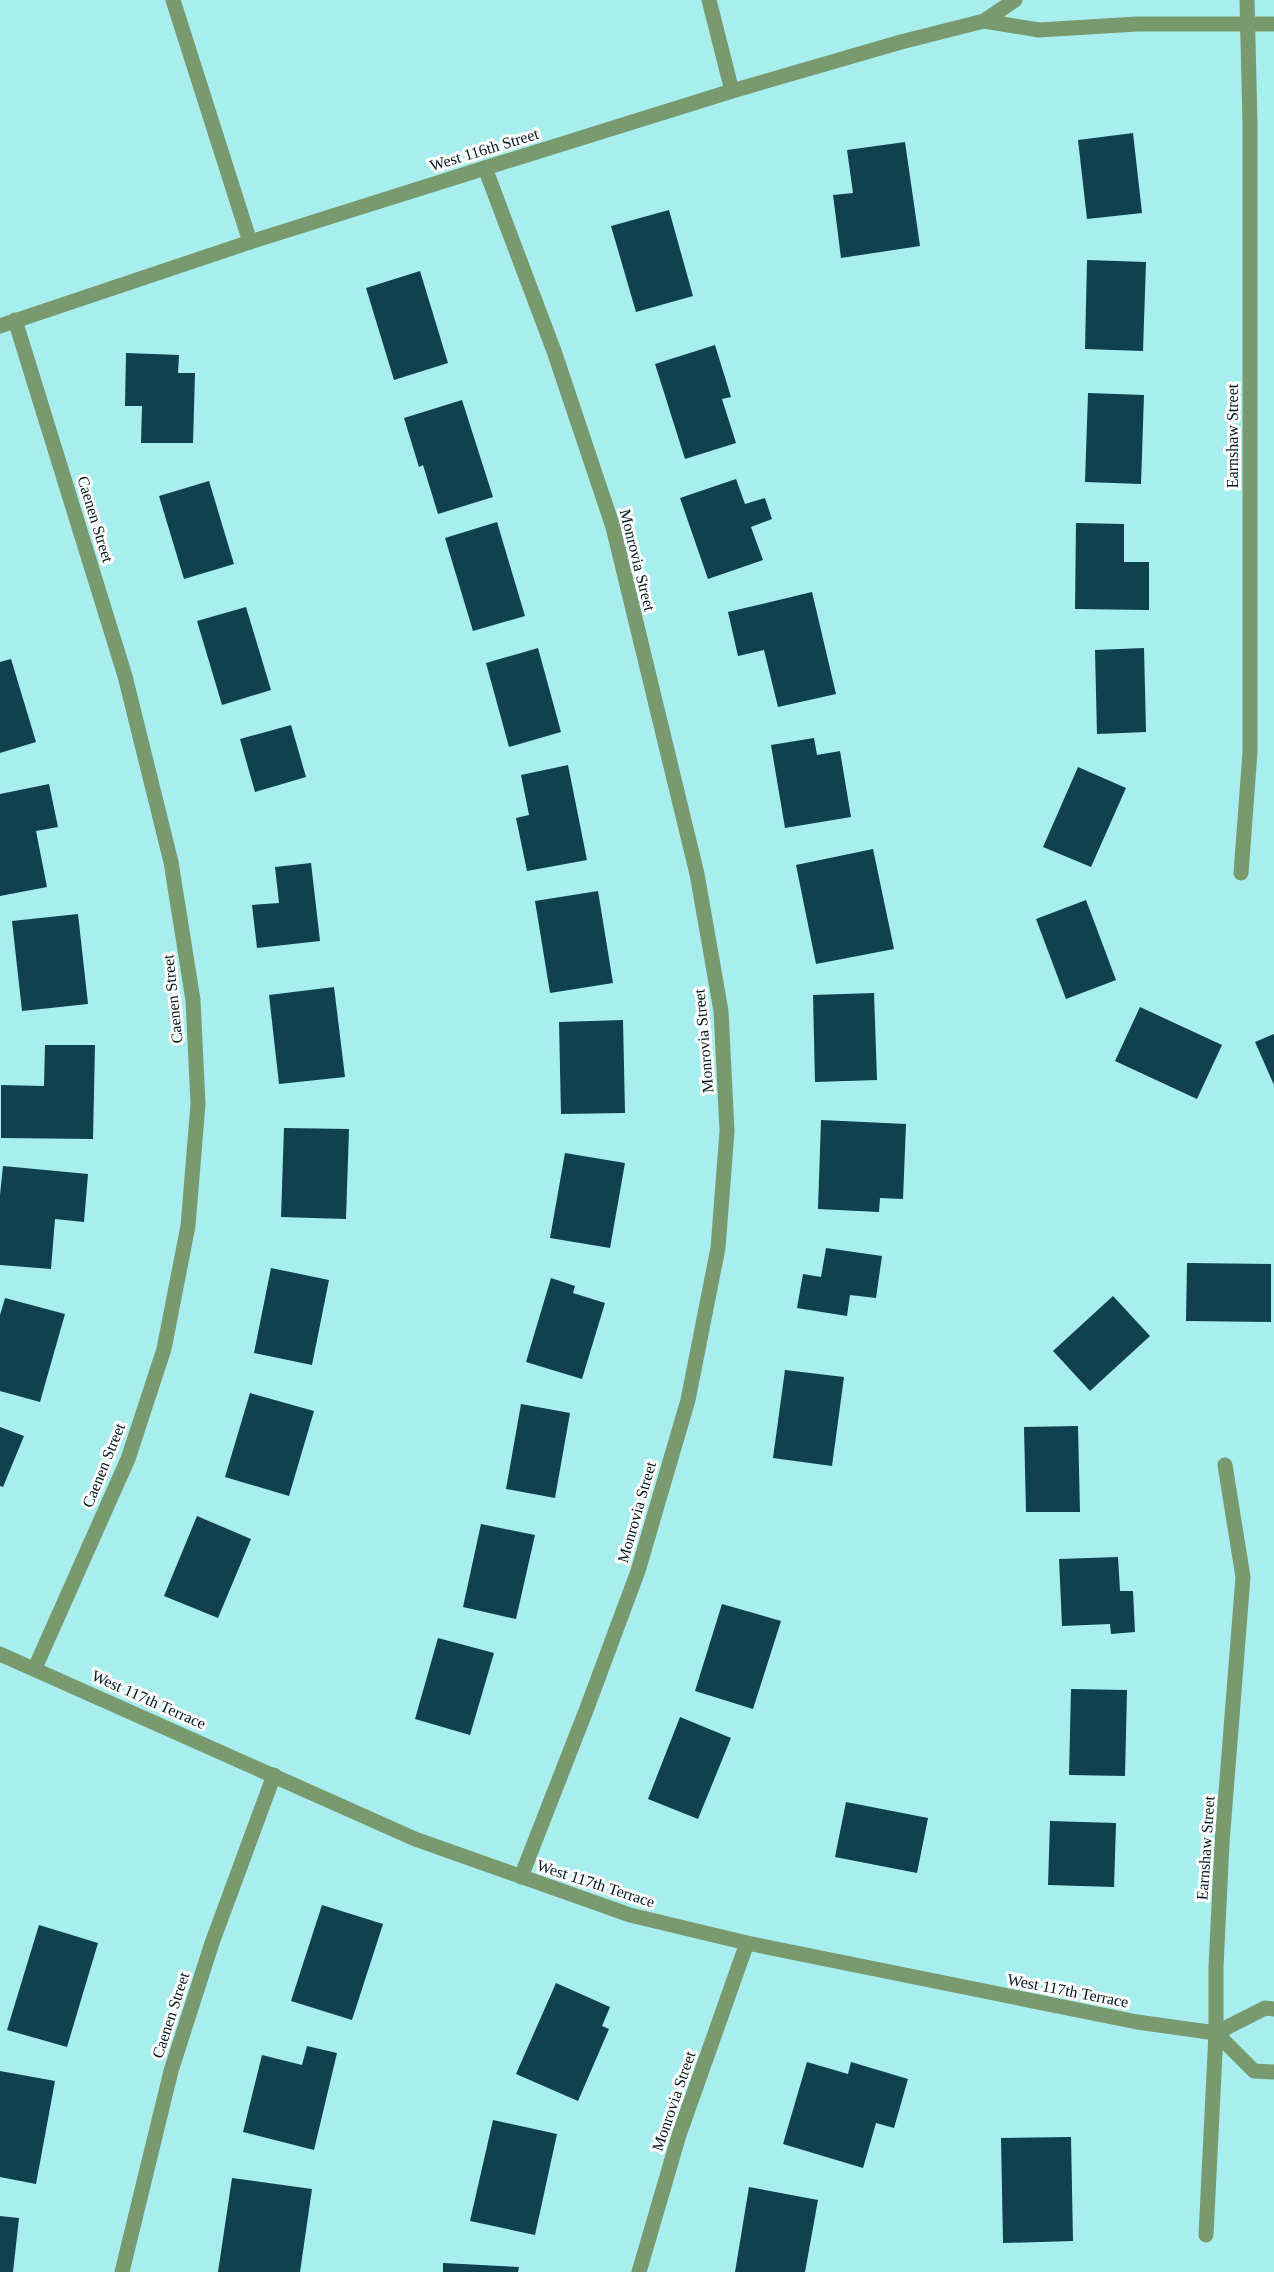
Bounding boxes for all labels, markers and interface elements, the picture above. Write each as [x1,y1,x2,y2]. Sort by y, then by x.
street label: West 116th Street [428,125,541,174]
street label: Earnshaw Street [1224,383,1241,488]
street label: Caenen Street [74,474,117,565]
street label: Monrovia Street [617,507,659,613]
street label: Caenen Street [159,953,186,1044]
street label: Monrovia Street [690,988,717,1094]
street label: Caenen Street [79,1420,128,1510]
street label: Monrovia Street [614,1459,659,1565]
street label: West 117th Terrace [89,1667,208,1732]
street label: Earnshaw Street [1193,1795,1218,1901]
street label: West 117th Terrace [535,1856,657,1911]
street label: Caenen Street [149,1970,193,2060]
street label: West 117th Terrace [1006,1970,1130,2011]
street label: Monrovia Street [648,2049,699,2153]

